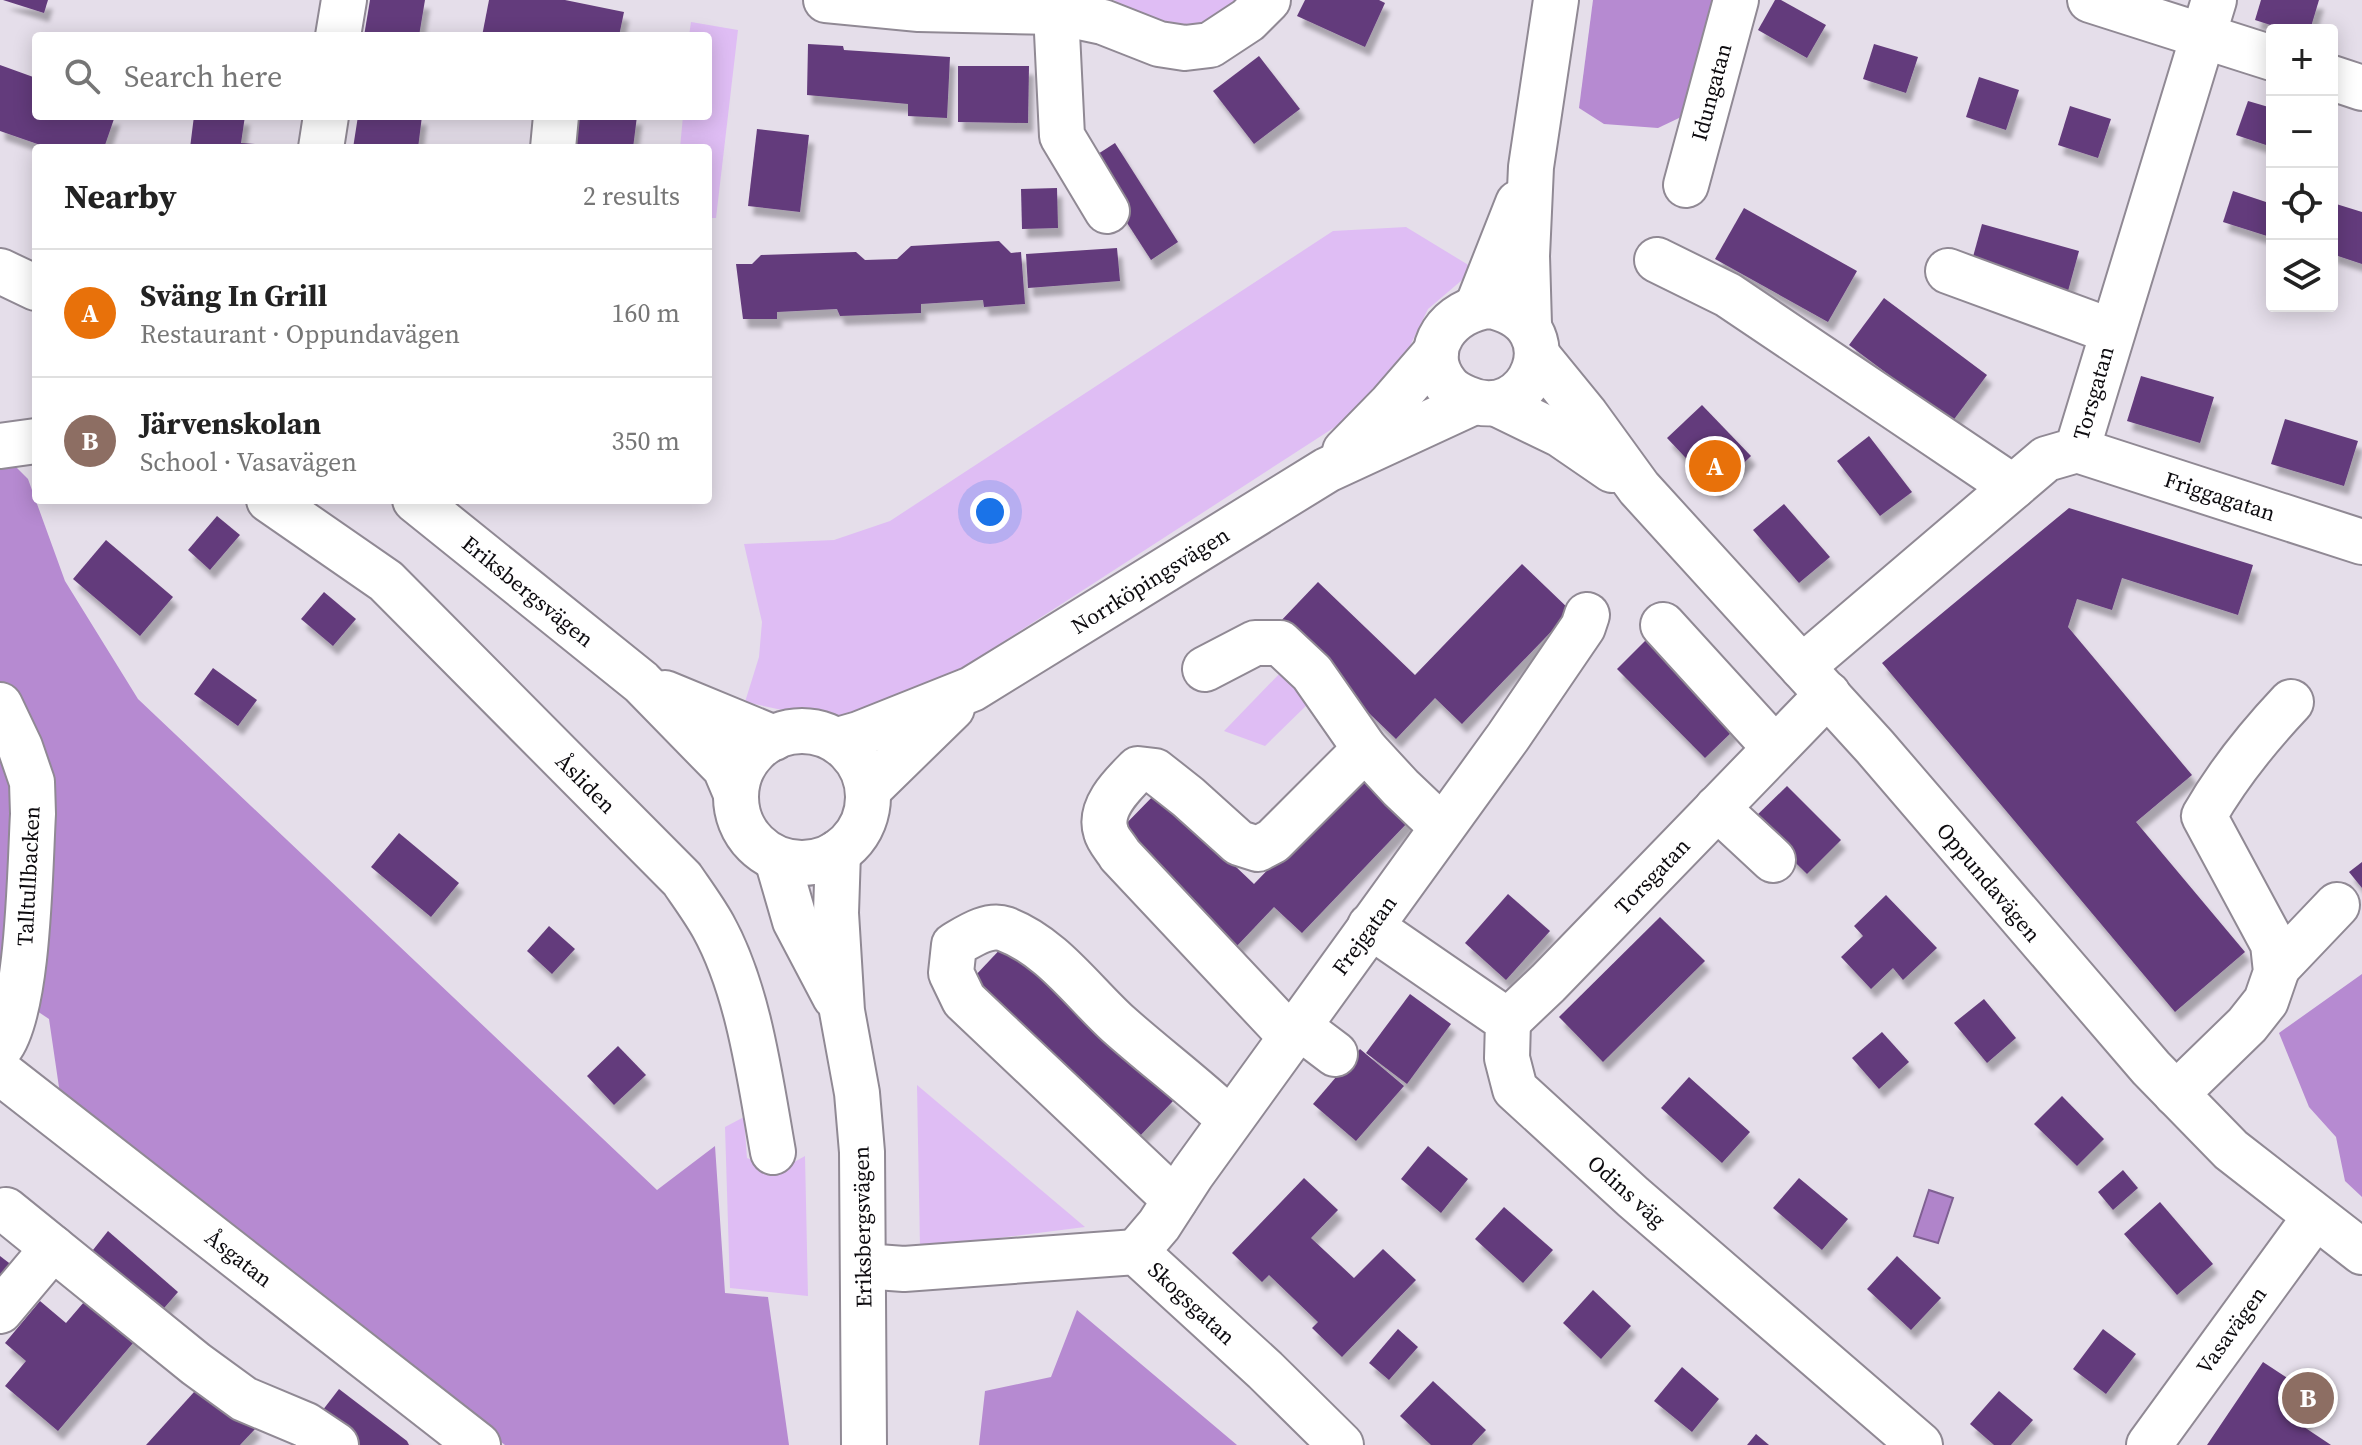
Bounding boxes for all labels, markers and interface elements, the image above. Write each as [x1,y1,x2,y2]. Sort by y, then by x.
map controls [2266,24,2338,312]
button: + [2266,24,2338,96]
search box [32,32,712,120]
street label: Idungatan [1684,40,1738,144]
icon: search [60,54,104,98]
text: Search here [124,56,282,97]
button: − [2266,96,2338,168]
button: locate [2266,168,2338,240]
text: Nearby [64,173,177,219]
text: 2 results [583,178,680,214]
button: layers [2266,240,2338,312]
text: Sväng In Grill [140,275,327,316]
text: A [81,295,99,331]
text: 160 m [612,295,680,331]
text: Restaurant · Oppundavägen [140,316,460,352]
street label: Torsgatan [2065,343,2121,443]
text: Järvenskolan [140,403,321,444]
text: B [82,423,98,459]
text: 350 m [612,423,680,459]
pin: A [1689,436,1741,496]
text: School · Vasavägen [140,444,357,480]
street label: Friggagatan [2161,464,2279,528]
your location [970,492,1010,532]
street label: Norrköpingsvägen [1065,519,1235,641]
street label: Eriksbergsvägen [456,528,600,654]
street label: Åsliden [549,746,623,820]
street label: Talltullbacken [9,805,47,947]
street label: Oppundavägen [1930,816,2048,948]
street label: Torsgatan [1608,831,1696,921]
street label: Frejgatan [1325,889,1403,981]
street label: Eriksbergsvägen [846,1146,878,1308]
street label: Odins väg [1581,1148,1673,1234]
street label: Åsgatan [199,1222,279,1294]
street label: Skogsgatan [1142,1255,1242,1351]
street label: Vasavägen [2189,1280,2273,1380]
pin: B [2282,1368,2334,1428]

